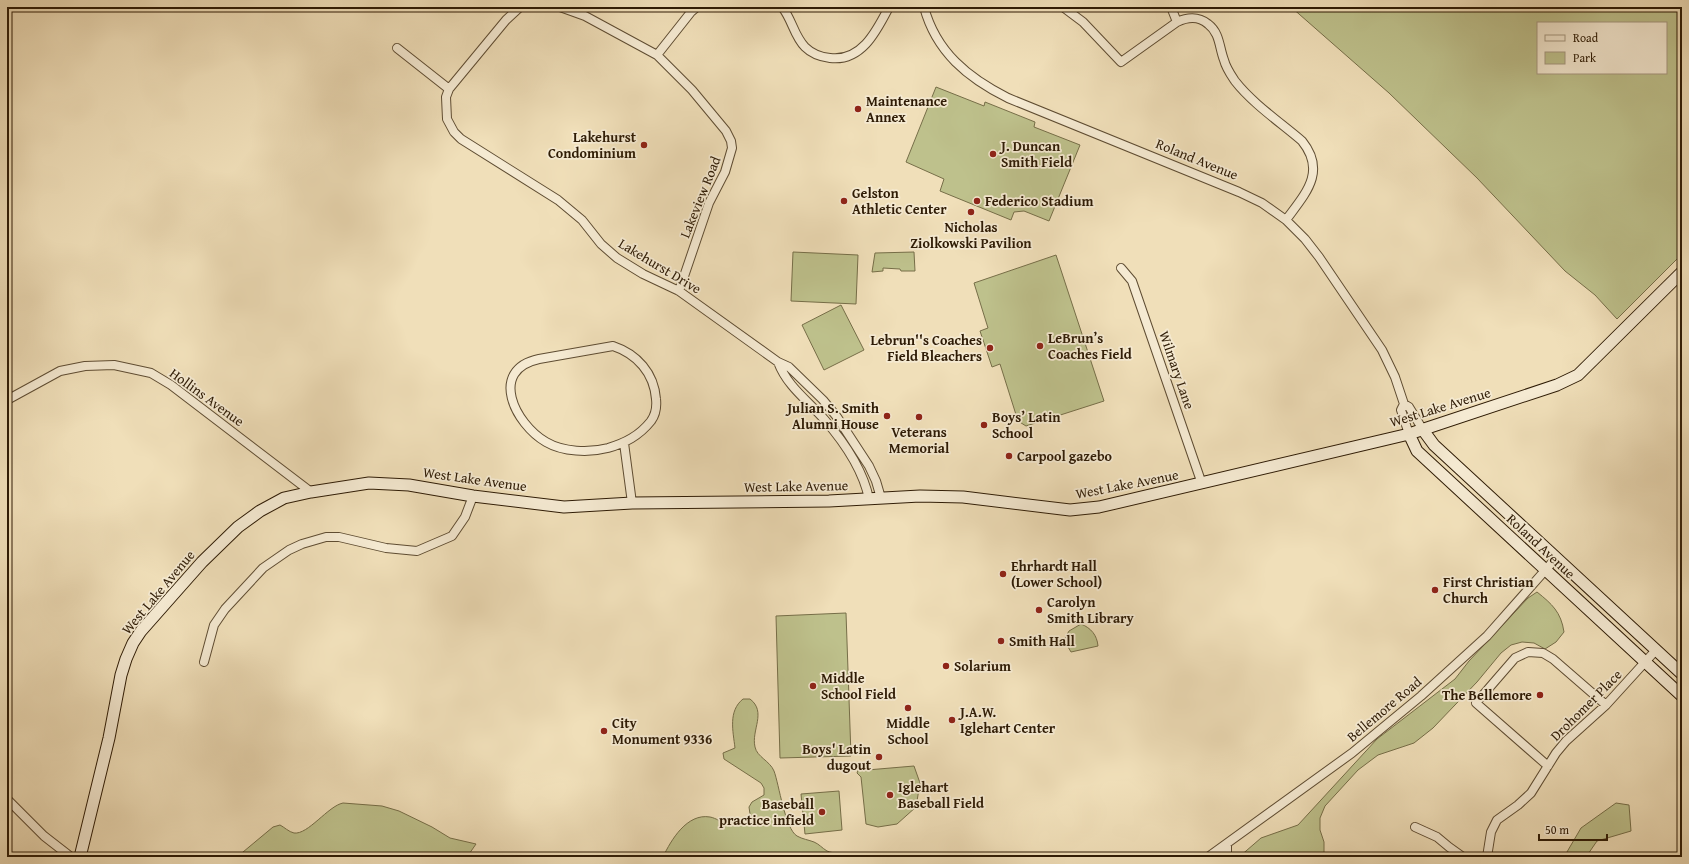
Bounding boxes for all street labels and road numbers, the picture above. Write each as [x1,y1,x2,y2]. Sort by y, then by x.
street label: Roland Avenue [1153,133,1242,185]
street label: Lakeview Road [675,153,726,241]
street label: Lakehurst Drive [615,233,705,299]
street label: Wilmary Lane [1154,328,1200,412]
street label: Hollins Avenue [166,363,249,431]
street label: West Lake Avenue [1387,382,1493,432]
street label: West Lake Avenue [422,462,529,496]
street label: West Lake Avenue [1074,464,1181,504]
street label: West Lake Avenue [744,475,849,497]
street label: Roland Avenue [1502,509,1580,583]
street label: West Lake Avenue [117,545,200,638]
street label: Drohomer Place [1546,664,1627,745]
street label: Bellemore Road [1342,671,1426,746]

